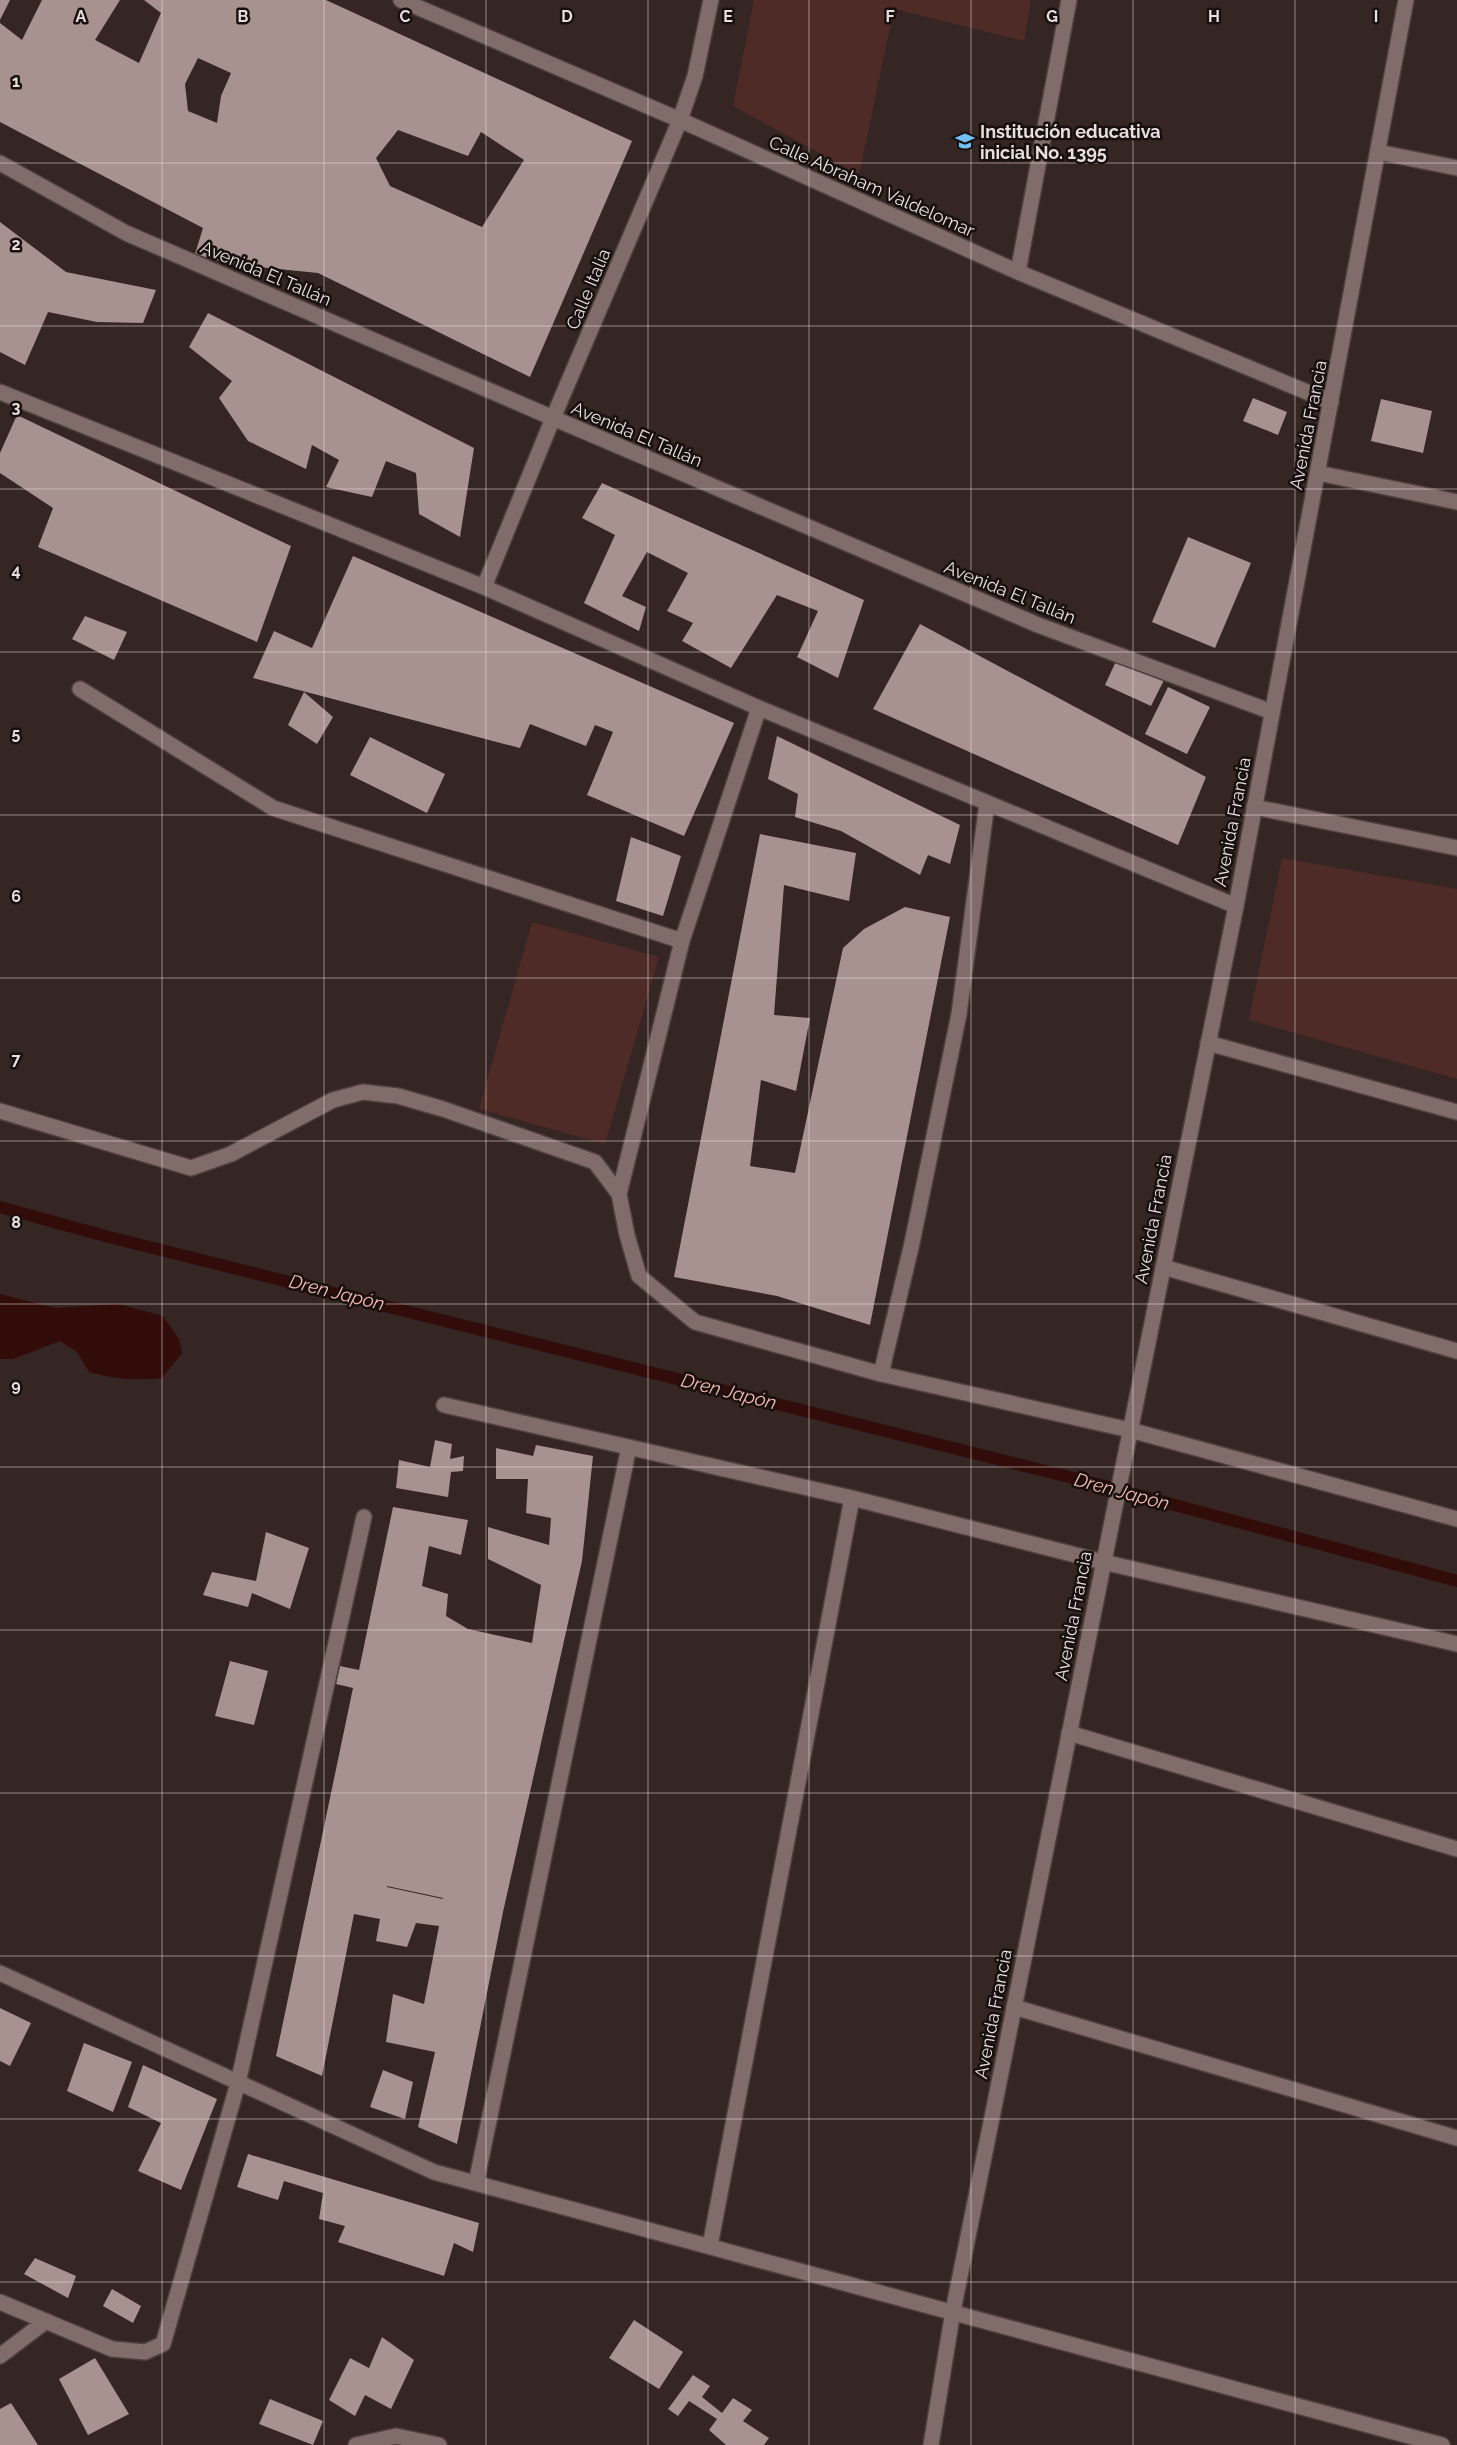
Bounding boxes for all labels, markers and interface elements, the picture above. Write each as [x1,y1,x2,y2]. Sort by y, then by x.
text: A [76,7,87,26]
text: B [238,7,249,26]
text: C [400,7,411,26]
text: D [561,7,573,26]
text: E [723,7,733,26]
text: F [885,7,895,26]
text: G [1046,7,1058,26]
text: H [1208,7,1220,26]
text: I [1374,7,1378,26]
text: 1 [12,72,20,91]
place label: Institución educativa inicial No. 1395 [980,121,1161,163]
school or university icon: Institución educativa inicial No. 1395 [954,130,976,152]
street label: Calle Abraham Valdelomar [766,131,979,241]
text: 2 [11,235,21,254]
street label: Avenida El Tallán [198,236,334,310]
street label: Calle Italia [562,245,614,333]
street label: Avenida Francia [1285,358,1331,492]
street label: Avenida El Tallán [569,397,705,471]
text: 3 [12,398,21,417]
street label: Avenida El Tallán [941,556,1079,628]
text: 4 [11,561,21,580]
text: 5 [12,724,21,743]
street label: Avenida Francia [1209,755,1255,889]
text: 6 [11,887,21,906]
text: 7 [12,1050,21,1069]
street label: Avenida Francia [1130,1152,1176,1286]
text: 8 [11,1213,21,1232]
water label: Dren Japón [287,1270,387,1314]
water label: Dren Japón [679,1369,779,1413]
text: 9 [11,1376,21,1395]
water label: Dren Japón [1072,1468,1172,1514]
street label: Avenida Francia [1050,1549,1096,1683]
street label: Avenida Francia [970,1947,1016,2081]

